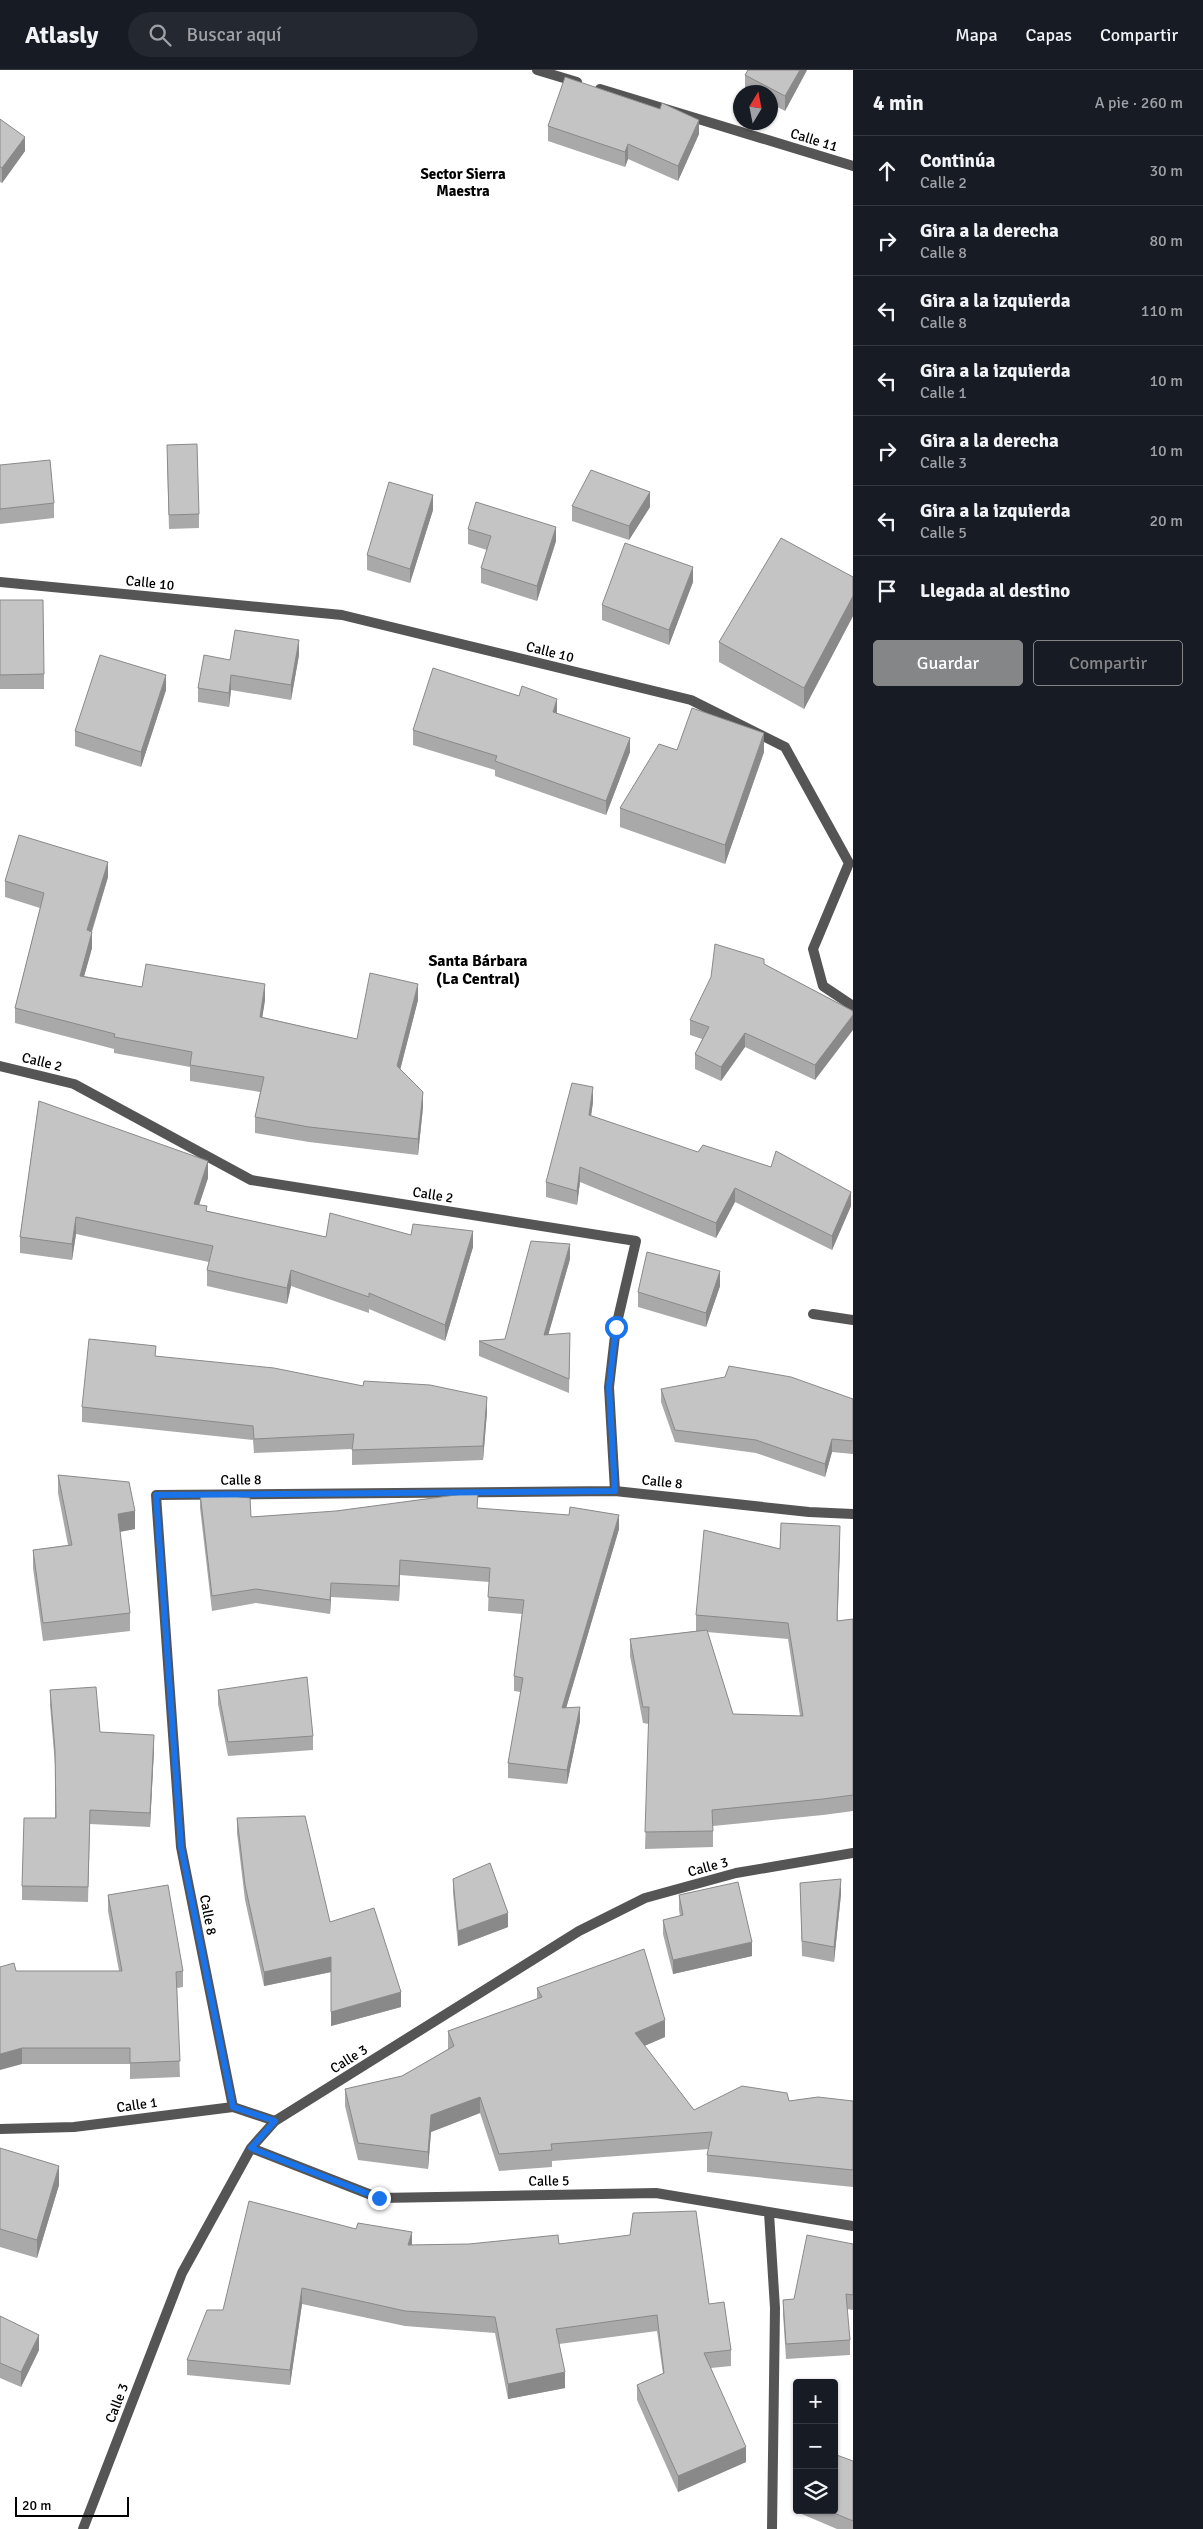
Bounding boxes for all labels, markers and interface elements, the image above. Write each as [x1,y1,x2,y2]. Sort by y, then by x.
search box [128,12,478,57]
text: Atlasly [25,20,98,50]
icon: search [146,21,174,49]
text: Buscar aquí [186,23,282,47]
text: Mapa [955,24,998,46]
text: Capas [1026,24,1072,46]
text: Compartir [1100,24,1178,46]
north arrow [733,85,778,130]
text: 4 min [873,90,924,116]
text: A pie · 260 m [1095,93,1183,113]
street label: Calle 11 [788,125,840,155]
text: Continúa [920,149,995,173]
icon: ahead [873,157,901,185]
text: 30 m [1149,161,1183,181]
district label: Sector Sierra Maestra [420,165,506,200]
text: Calle 2 [920,173,967,193]
text: Gira a la derecha [920,219,1059,243]
icon: right [873,227,901,255]
text: 80 m [1149,231,1183,251]
text: Calle 8 [920,243,967,263]
text: Gira a la izquierda [920,289,1070,313]
icon: left [873,297,901,325]
text: 110 m [1141,301,1183,321]
text: Calle 8 [920,313,967,333]
text: Gira a la izquierda [920,359,1070,383]
icon: left [873,367,901,395]
text: 10 m [1149,371,1183,391]
text: Calle 1 [920,383,967,403]
text: Gira a la derecha [920,429,1059,453]
icon: right [873,437,901,465]
text: 10 m [1149,441,1183,461]
text: Calle 3 [920,453,967,473]
text: Gira a la izquierda [920,499,1070,523]
icon: left [873,507,901,535]
text: 20 m [1149,511,1183,531]
text: Calle 5 [920,523,967,543]
street label: Calle 10 [125,572,175,594]
icon: arrive [873,577,901,605]
text: Llegada al destino [920,579,1070,603]
street label: Calle 10 [524,638,576,666]
button: Guardar [873,640,1023,686]
button: Compartir [1033,640,1183,686]
district label: Santa Bárbara (La Central) [428,951,528,989]
street label: Calle 2 [20,1049,64,1075]
street label: Calle 2 [411,1183,455,1207]
route start [605,1316,628,1339]
street label: Calle 8 [220,1471,262,1489]
street label: Calle 8 [641,1471,683,1493]
street label: Calle 3 [686,1853,730,1881]
street label: Calle 8 [196,1893,220,1937]
street label: Calle 3 [327,2041,371,2077]
street label: Calle 1 [115,2094,159,2116]
street label: Calle 5 [528,2172,570,2190]
route end [368,2187,391,2210]
map controls [793,2379,838,2514]
button: + [793,2379,838,2424]
street label: Calle 3 [102,2381,132,2425]
button: − [793,2424,838,2469]
button: layers [793,2469,838,2514]
scale bar [15,2494,129,2517]
text: 20 m [22,2497,51,2514]

